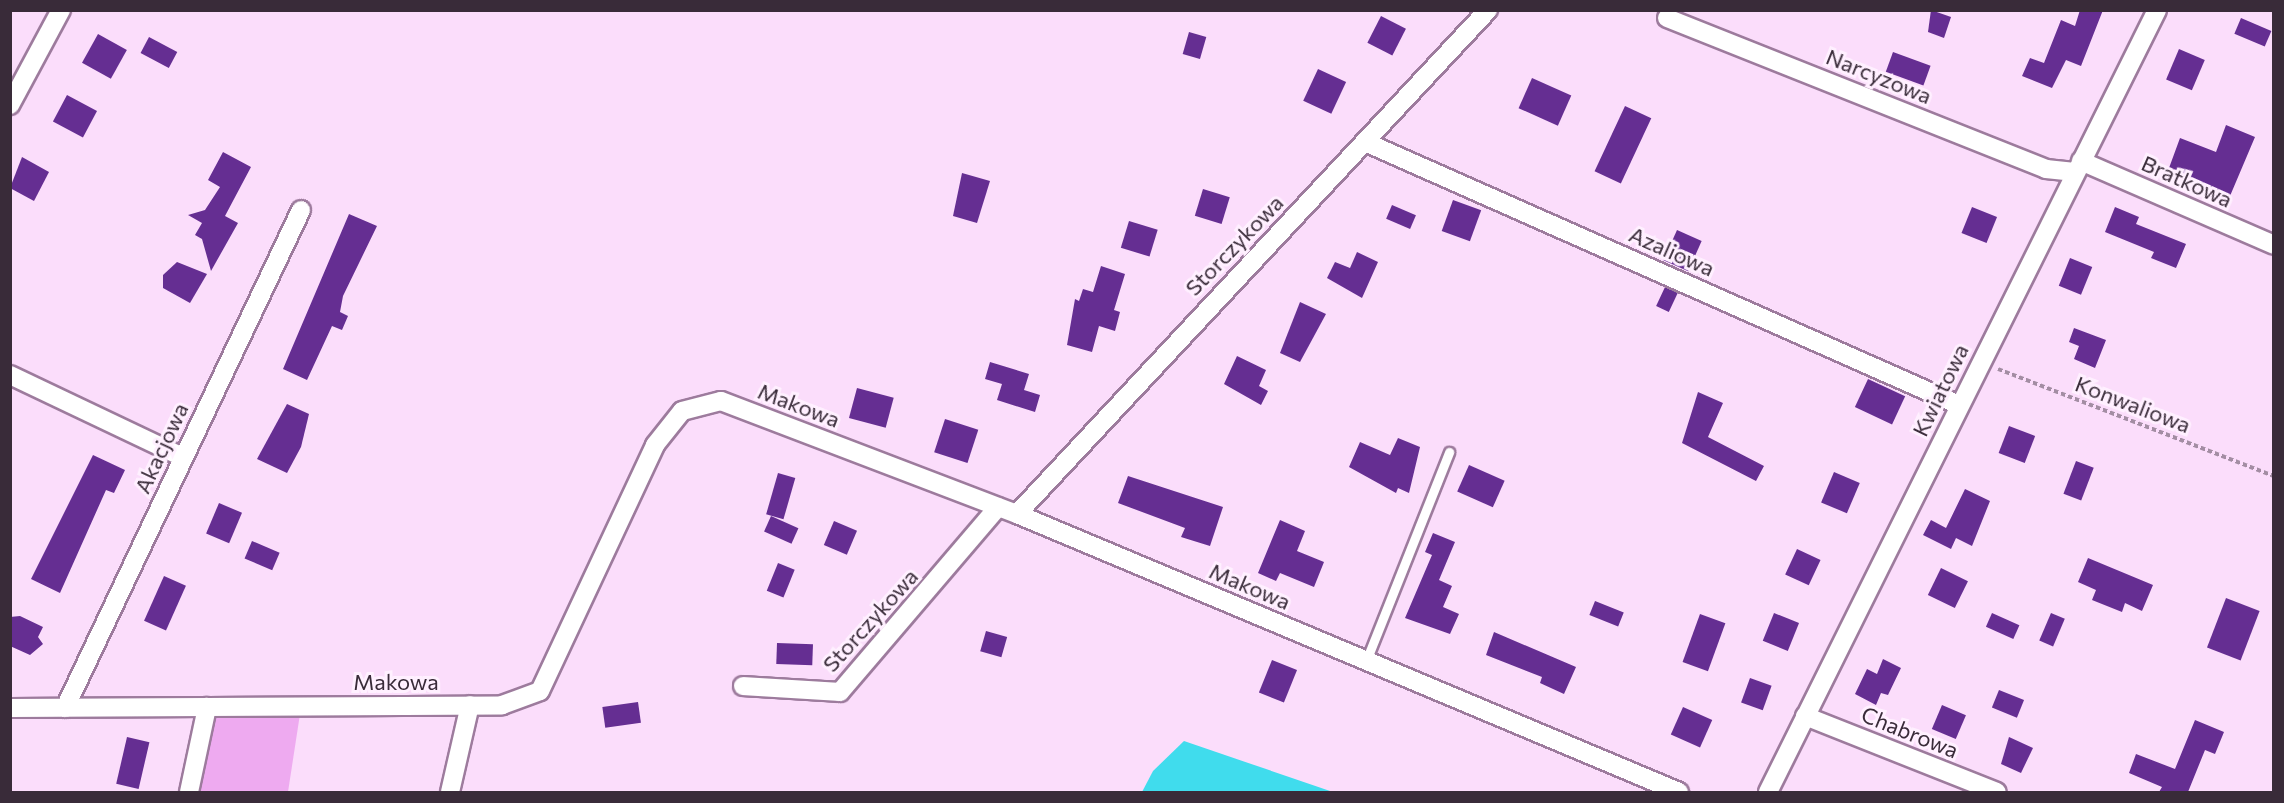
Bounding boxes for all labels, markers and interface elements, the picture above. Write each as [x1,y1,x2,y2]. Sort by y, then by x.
street label: Narcyzowa [1822,43,1936,109]
street label: Bratkowa [2138,149,2236,213]
street label: Storczykowa [1180,189,1288,301]
street label: Azaliowa [1625,221,1719,281]
street label: Kwiatowa [1906,340,1974,440]
street label: Konwaliowa [2072,370,2194,438]
street label: Makowa [754,377,844,433]
street label: Akacjowa [129,399,193,497]
street label: Makowa [1206,557,1294,615]
street label: Storczykowa [817,563,923,677]
street label: Makowa [353,669,439,695]
street label: Chabrowa [1858,701,1962,763]

